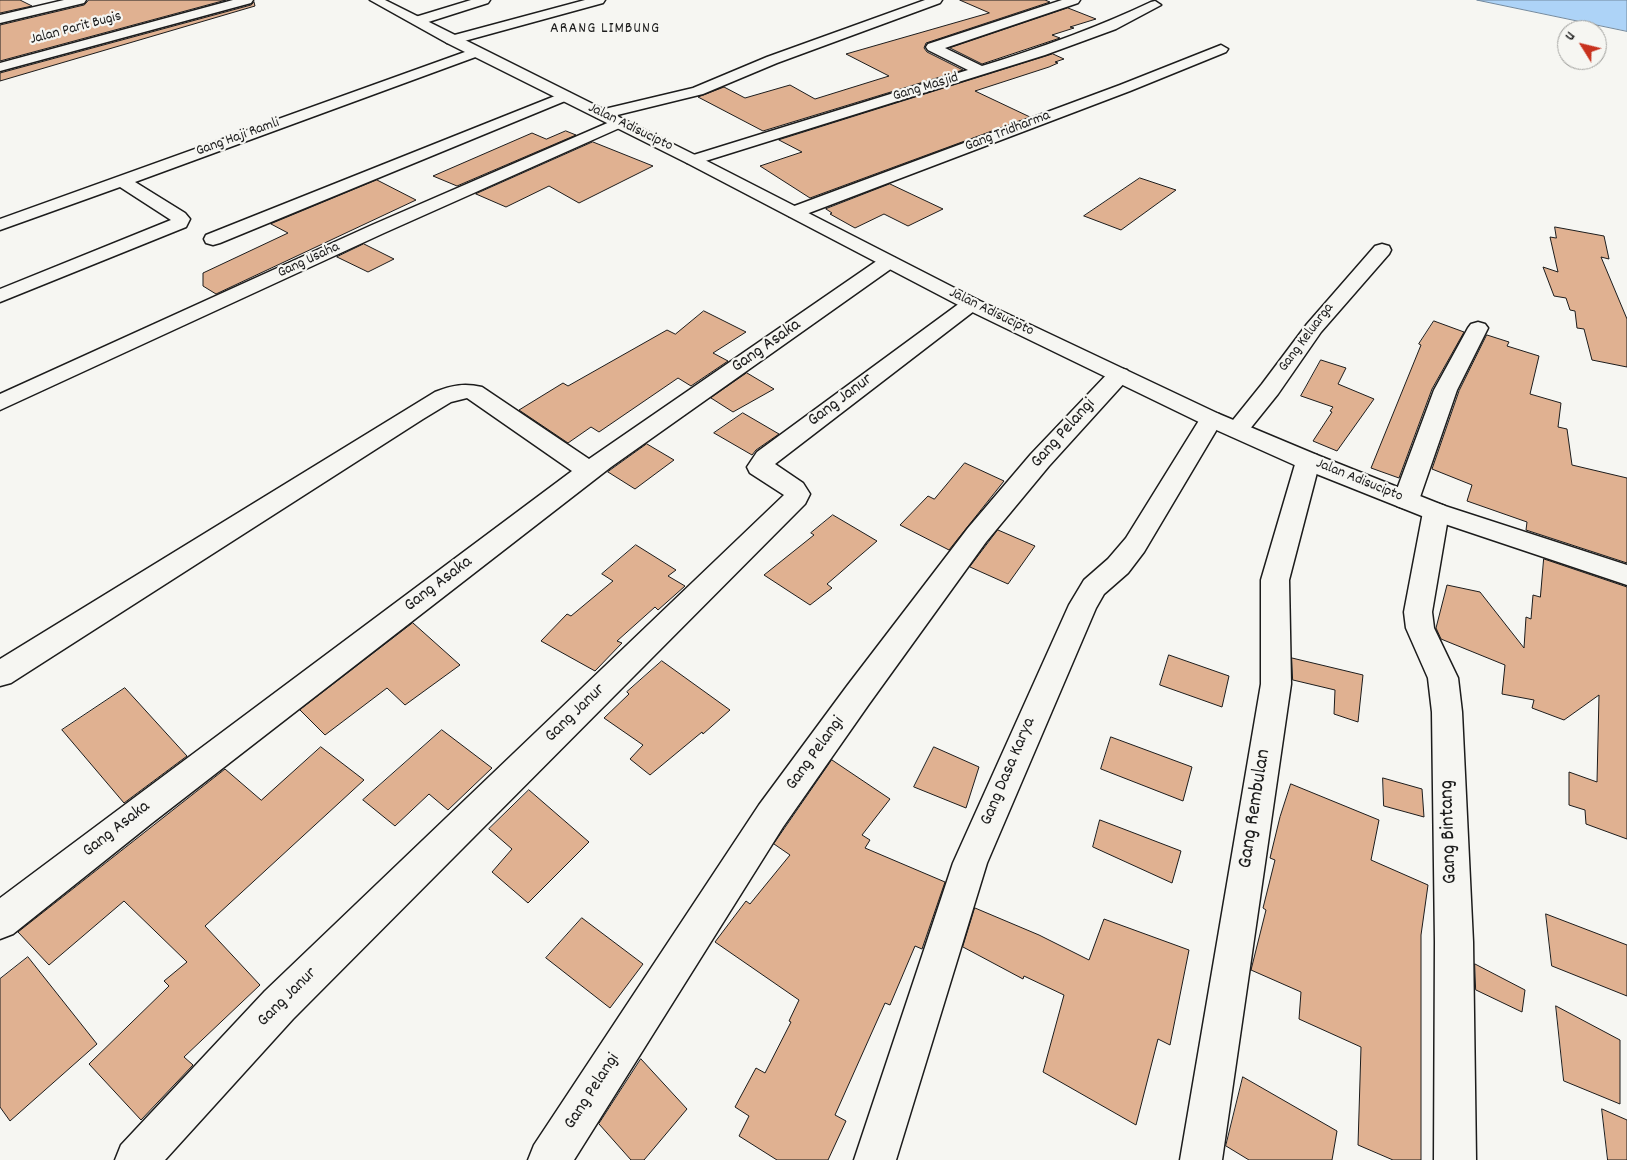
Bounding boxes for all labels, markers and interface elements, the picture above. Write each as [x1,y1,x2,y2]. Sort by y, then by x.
street label: Jalan Parit Bugis [28,8,124,50]
district label: ARANG LIMBUNG [548,20,662,40]
north arrow [1557,20,1607,70]
text: U [1561,28,1581,45]
street label: Gang Masjid [891,70,961,106]
street label: Jalan Adisucipto [585,100,675,156]
street label: Gang Tridharma [963,108,1053,156]
street label: Gang Haji Ramli [194,115,282,161]
street label: Gang Usaha [275,239,343,283]
street label: Jalan Adisucipto [946,285,1036,341]
street label: Gang Keluarga [1275,300,1339,376]
street label: Gang Asaka [728,315,806,379]
street label: Gang Janur [804,370,878,432]
street label: Gang Pelangi [1027,395,1101,473]
street label: Jalan Adisucipto [1313,455,1405,507]
street label: Gang Asaka [401,552,477,618]
street label: Gang Janur [541,680,611,748]
street label: Gang Pelangi [782,713,850,795]
street label: Gang Dasa Karya [977,715,1041,829]
street label: Gang Rembulan [1234,747,1278,871]
street label: Gang Bintang [1436,780,1464,884]
street label: Gang Asaka [79,797,155,863]
street label: Gang Janur [254,964,322,1032]
street label: Gang Pelangi [560,1050,626,1134]

